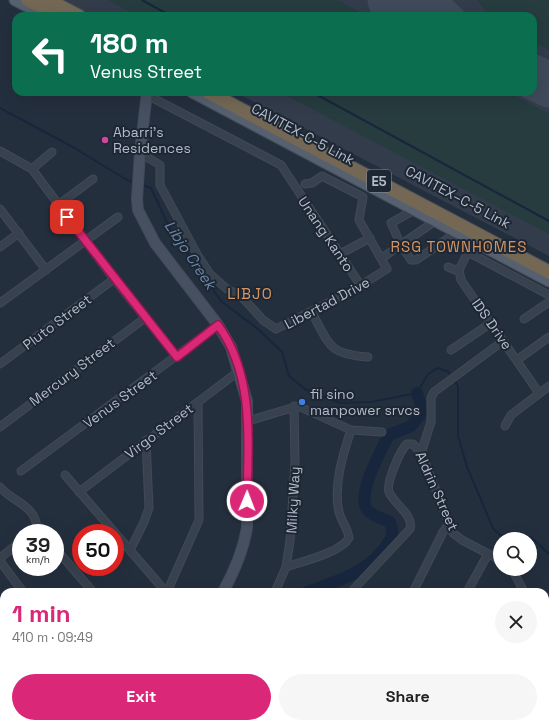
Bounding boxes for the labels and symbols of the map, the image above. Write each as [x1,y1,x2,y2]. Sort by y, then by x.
street label: CAVITEX-C-5 Link [248,99,358,169]
place label: Abarri's Residences [113,123,191,157]
marker: Abarri's Residences [100,135,110,145]
street label: CAVITEX–C-5 Link [402,162,514,233]
road number: E5 [367,170,391,192]
street label: Unang Kanto [294,193,358,275]
pin [50,200,84,234]
water label: Libjo Creek [160,217,222,294]
district label: RSG TOWNHOMES [391,237,527,256]
street label: Libertad Drive [281,273,373,333]
district label: LIBJO [227,284,273,303]
street label: Pluto Street [19,290,95,354]
street label: IDS Drive [468,295,516,353]
street label: Mercury Street [26,334,118,410]
street label: Venus Street [79,366,161,432]
place label: fil sino manpower srvcs [310,385,420,419]
marker: fil sino manpower srvcs [297,397,307,407]
street label: Virgo Street [121,399,197,463]
street label: Aldrin Street [412,449,462,533]
street label: Milky Way [282,466,304,534]
position arrow [226,480,268,522]
speed limit sign: 50 [72,524,124,576]

